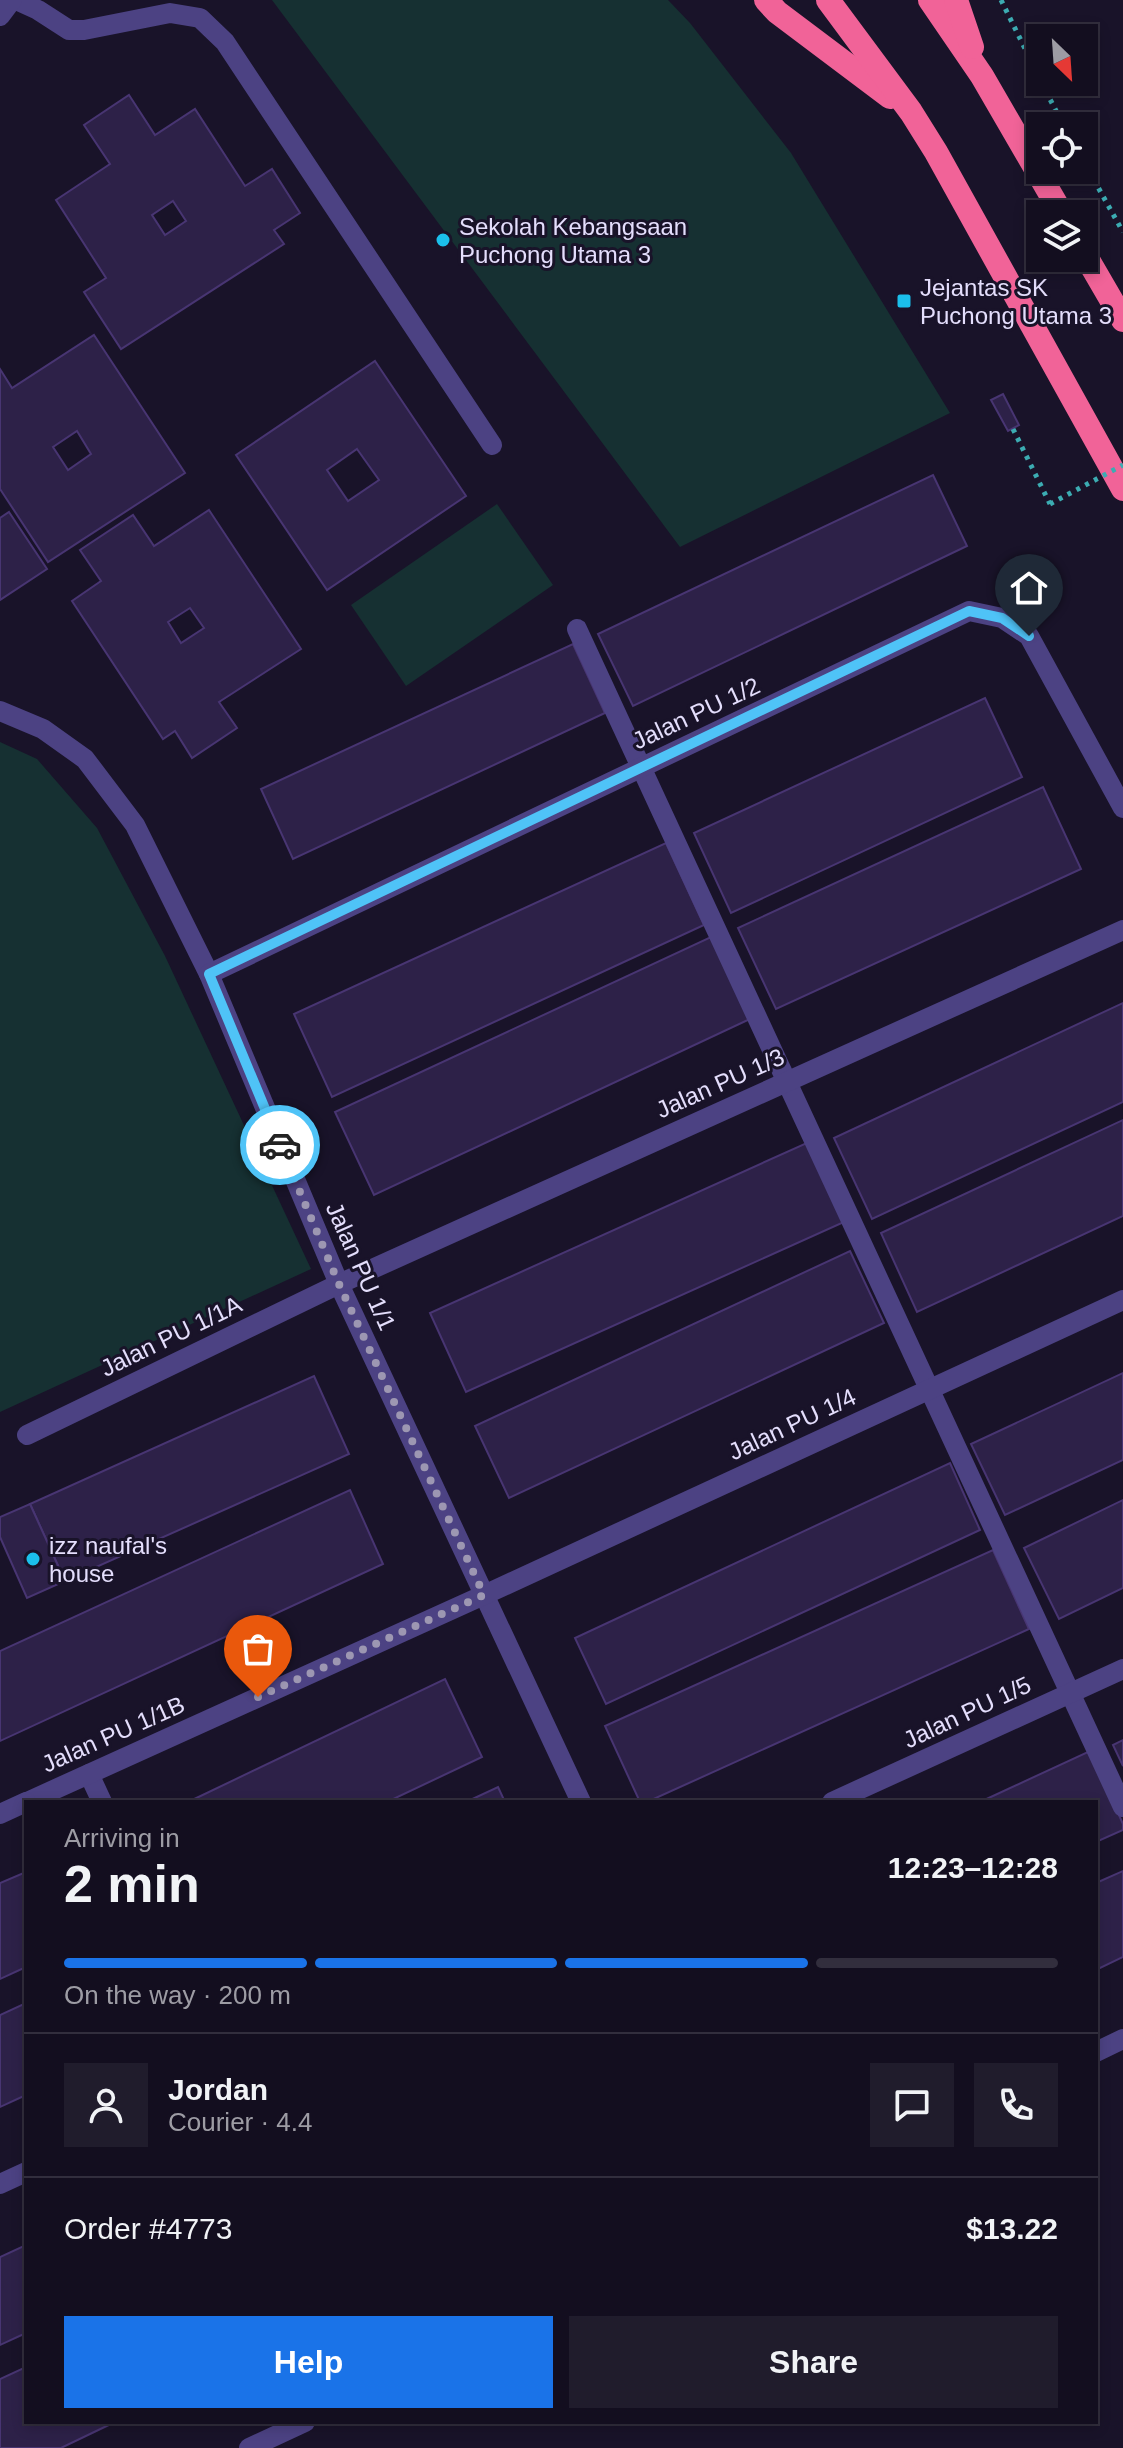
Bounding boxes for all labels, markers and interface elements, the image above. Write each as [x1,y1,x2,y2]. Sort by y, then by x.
north arrow [1026,24,1098,96]
map controls [1026,24,1098,272]
button: locate [1026,112,1098,184]
button: layers [1026,200,1098,272]
place label: Sekolah Kebangsaan Puchong Utama 3 [459,213,687,268]
marker: Sekolah Kebangsaan Puchong Utama 3 [434,231,452,249]
place label: Jejantas SK Puchong Utama 3 [920,274,1112,329]
marker: Jejantas SK Puchong Utama 3 [895,292,913,310]
pin [995,554,1063,636]
icon: home [1007,566,1051,610]
street label: Jalan PU 1/2 [628,672,764,754]
street label: Jalan PU 1/3 [652,1043,788,1123]
courier [240,1105,320,1185]
icon: car [258,1123,302,1167]
street label: Jalan PU 1/1 [321,1198,401,1334]
street label: Jalan PU 1/1A [96,1290,246,1382]
street label: Jalan PU 1/4 [724,1383,860,1465]
place label: izz naufal's house [49,1532,167,1587]
marker: izz naufal's house [24,1550,42,1568]
pin [224,1615,292,1697]
icon: bag [236,1627,280,1671]
street label: Jalan PU 1/5 [899,1671,1035,1753]
street label: Jalan PU 1/1B [37,1690,189,1778]
text: Arriving in [64,1823,180,1853]
text: 12:23–12:28 [888,1851,1058,1884]
text: 2 min [64,1855,200,1913]
text: On the way · 200 m [64,1980,291,2010]
button: person [64,2063,148,2147]
button: chat [870,2063,954,2147]
button: phone [974,2063,1058,2147]
text: Jordan [168,2073,268,2106]
text: Courier · 4.4 [168,2107,313,2137]
text: Order #4773 [64,2212,232,2245]
text: $13.22 [966,2212,1058,2245]
button: Help [64,2316,553,2408]
button: Share [569,2316,1058,2408]

